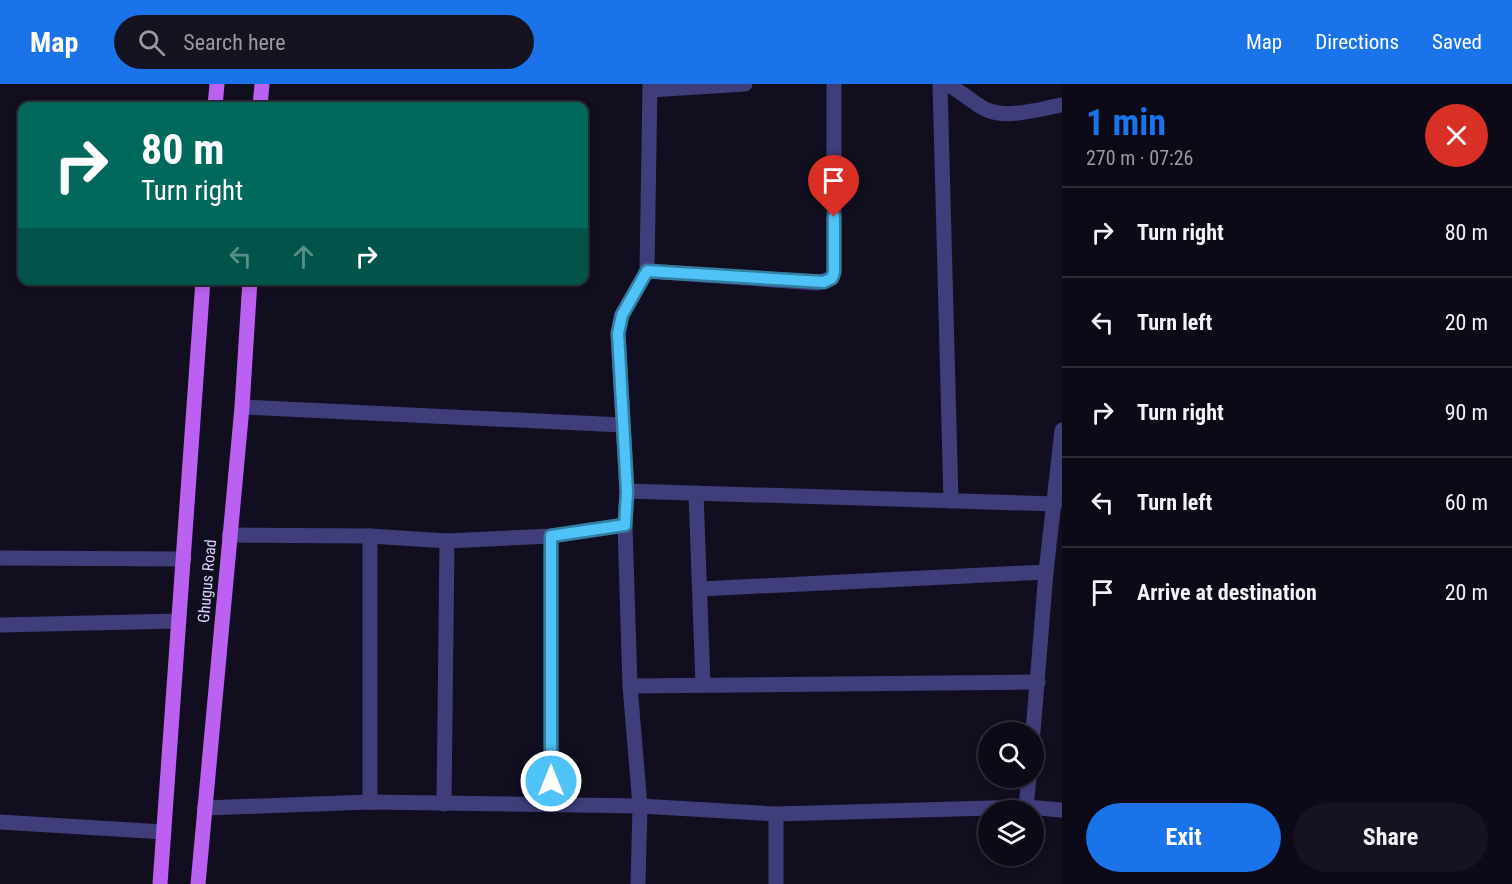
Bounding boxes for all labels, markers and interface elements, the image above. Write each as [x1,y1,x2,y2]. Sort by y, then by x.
search box [114,15,534,69]
text: Map [30,26,78,59]
icon: search [135,26,168,59]
text: Search here [183,30,286,55]
text: Map [1246,30,1282,54]
text: Directions [1315,30,1399,54]
text: Saved [1432,30,1482,54]
text: 1 min [1086,102,1166,144]
button: close [1425,104,1488,167]
text: 80 m [141,125,224,174]
icon: right [42,126,120,204]
text: 270 m · 07:26 [1086,146,1193,170]
pin [808,155,859,217]
icon: arrive [817,164,850,197]
text: Turn right [141,175,243,207]
icon: right [1086,216,1119,249]
text: Turn right [1137,220,1224,245]
text: 80 m [1445,220,1488,245]
icon: left [224,240,257,273]
icon: ahead [287,240,320,273]
icon: right [350,240,383,273]
icon: left [1086,306,1119,339]
text: Turn left [1137,310,1212,335]
text: 20 m [1445,310,1488,335]
icon: right [1086,396,1119,429]
text: Turn right [1137,400,1224,425]
text: 90 m [1445,400,1488,425]
icon: left [1086,486,1119,519]
text: Turn left [1137,490,1212,515]
text: 60 m [1445,490,1488,515]
street label: Ghugus Road [194,539,220,623]
icon: arrive [1086,576,1119,609]
text: Arrive at destination [1137,580,1317,605]
text: 20 m [1445,580,1488,605]
map controls [978,722,1044,866]
button: search [978,722,1044,788]
position arrow [519,749,583,813]
button: layers [978,800,1044,866]
button: Exit [1086,803,1281,872]
button: Share [1293,803,1488,872]

